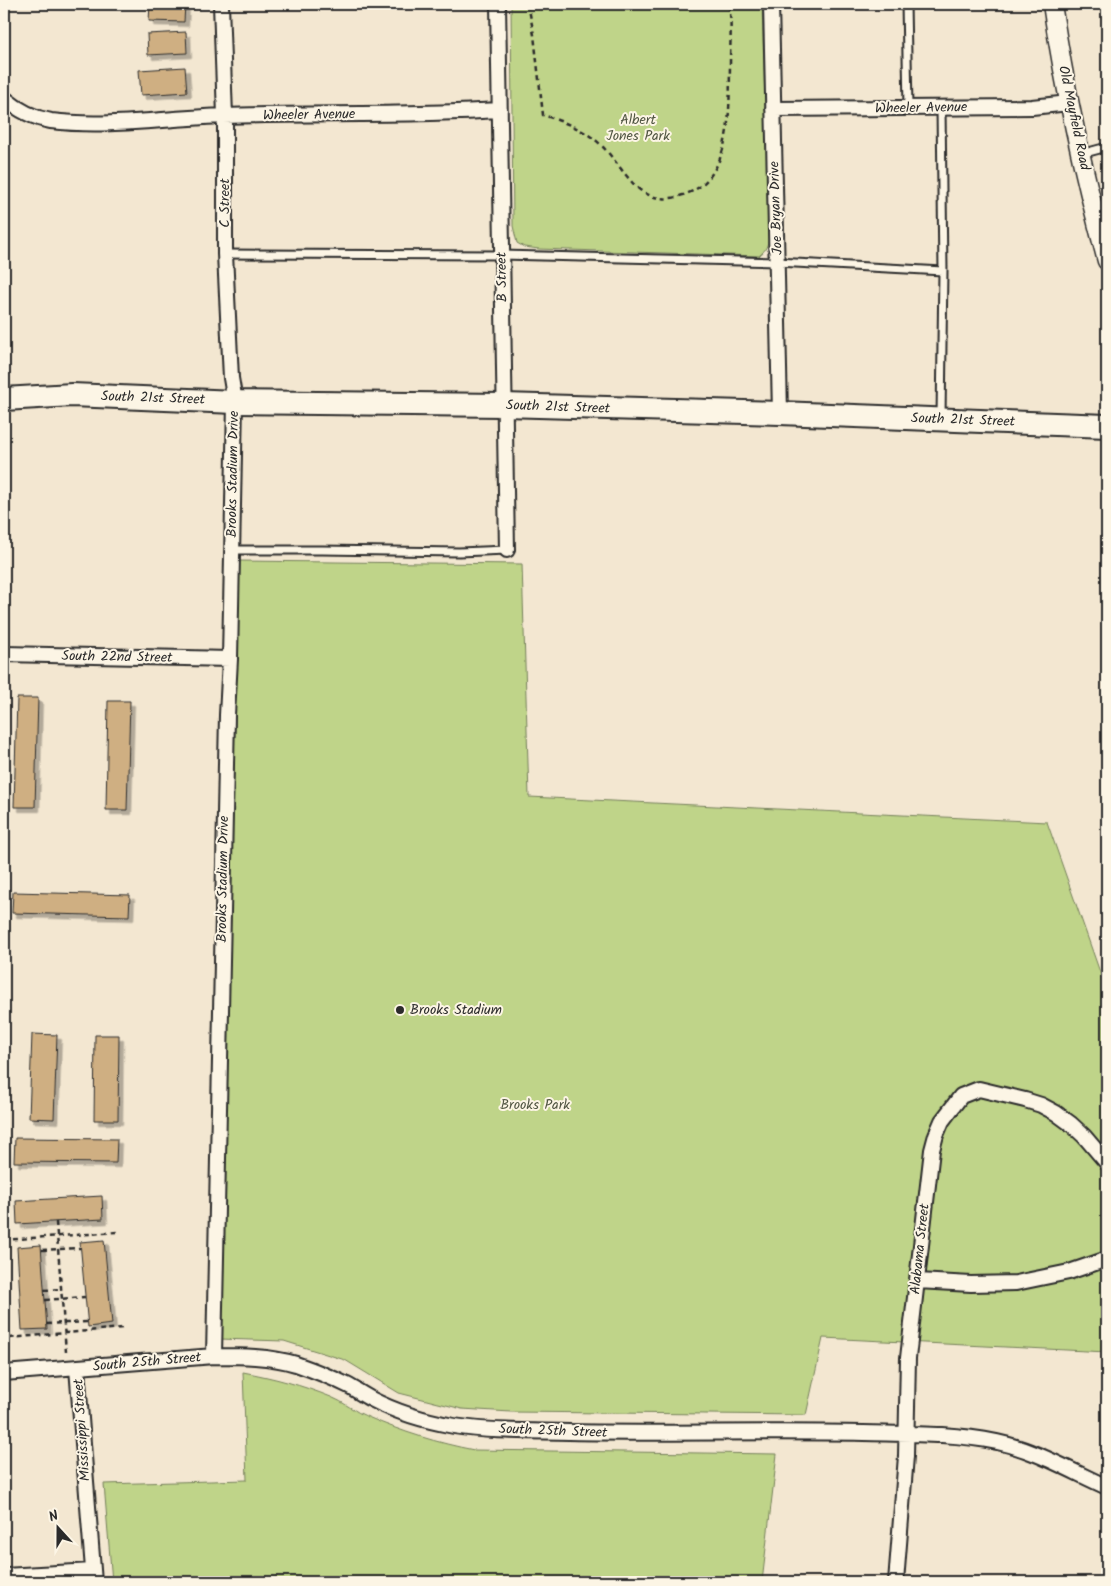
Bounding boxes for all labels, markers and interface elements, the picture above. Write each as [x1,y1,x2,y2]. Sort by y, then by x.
street label: Old Mayfield Road [1052,64,1096,173]
street label: Wheeler Avenue [875,96,968,120]
street label: Wheeler Avenue [263,103,356,127]
park label: Albert Jones Park [606,109,670,147]
street label: Joe Bryan Drive [763,160,789,255]
street label: C Street [214,178,236,228]
street label: B Street [491,251,513,302]
street label: South 21st Street [101,385,206,411]
street label: South 21st Street [506,394,611,420]
street label: South 21st Street [911,407,1016,433]
street label: Brooks Stadium Drive [221,410,245,538]
street label: South 22nd Street [61,645,173,669]
street label: Brooks Stadium Drive [211,815,235,943]
place label: Brooks Stadium [410,999,502,1021]
marker: Brooks Stadium [394,1004,406,1016]
park label: Brooks Park [500,1094,570,1116]
street label: Alabama Street [904,1202,936,1296]
street label: South 25th Street [92,1346,203,1378]
street label: Mississippi Street [67,1377,97,1482]
street label: South 25th Street [498,1418,608,1444]
north arrow [32,1504,82,1554]
text: N [46,1505,62,1529]

